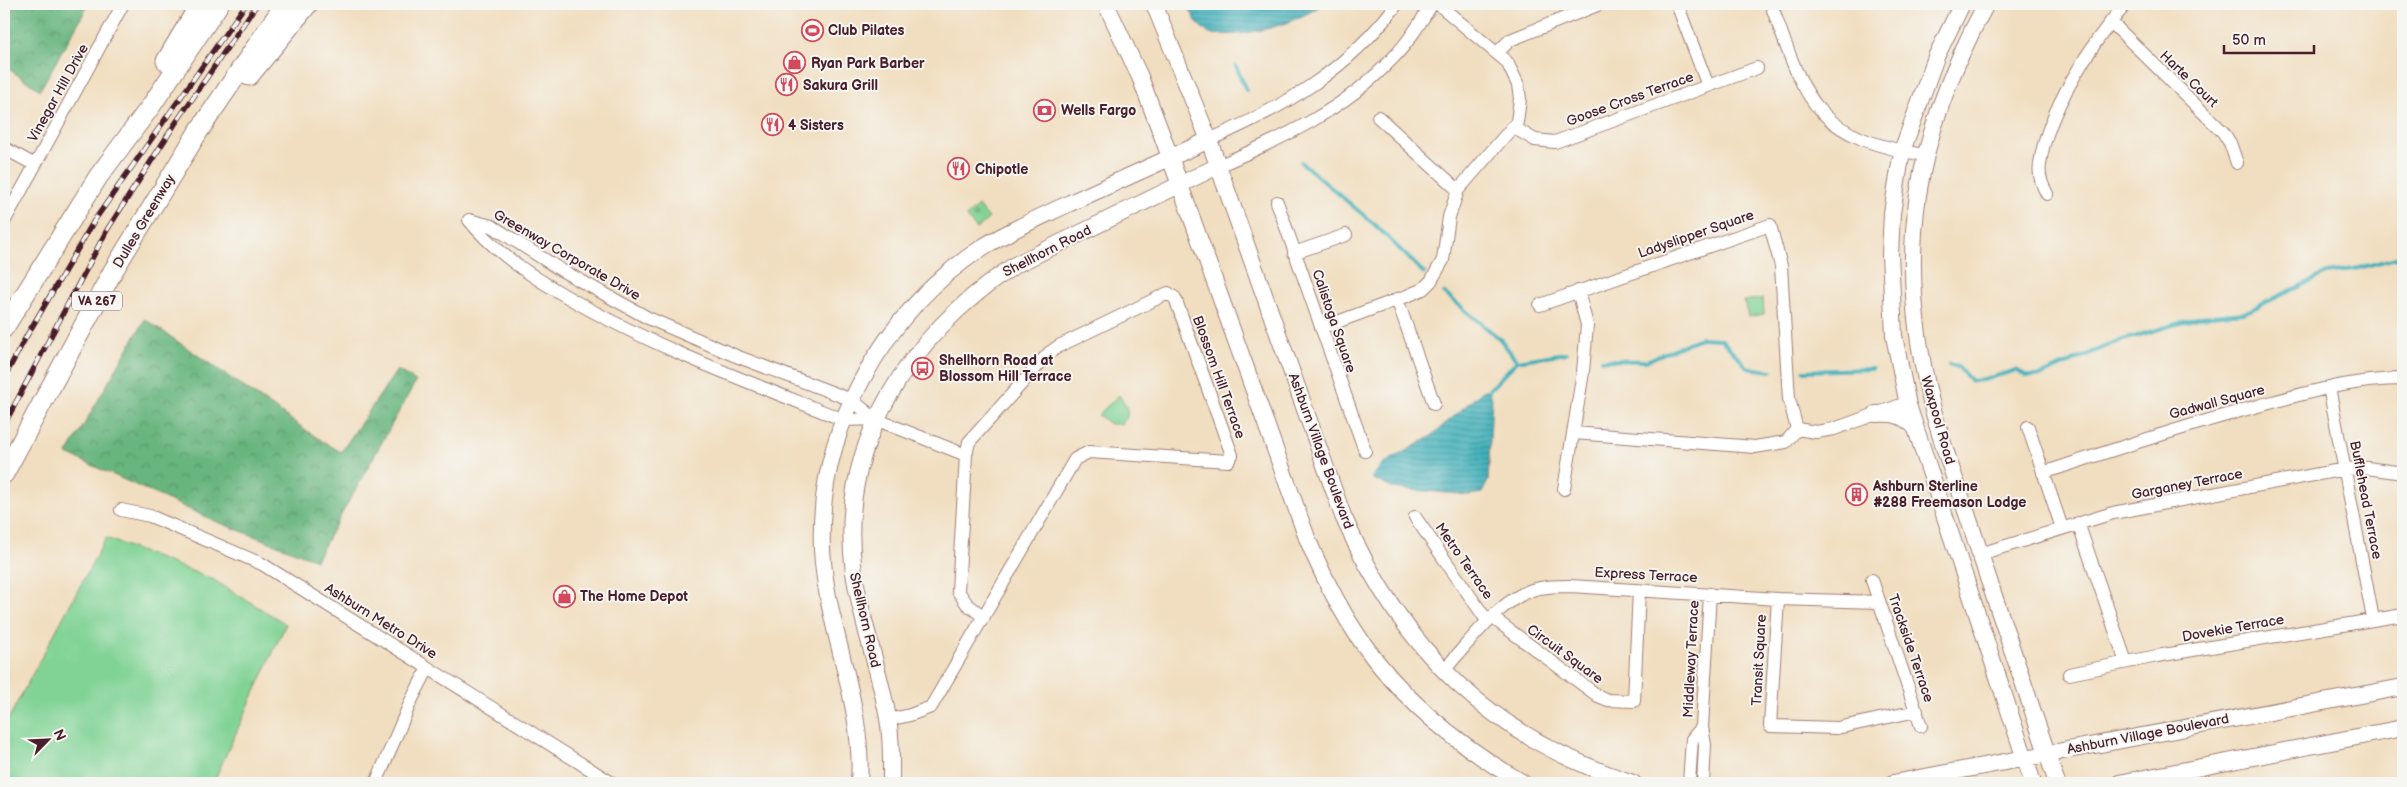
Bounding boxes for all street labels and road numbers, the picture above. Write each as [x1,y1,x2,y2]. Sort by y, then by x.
street label: Vinegar Hill Drive [24,41,92,145]
street label: Harte Court [2156,47,2222,111]
street label: Goose Cross Terrace [1564,68,1696,130]
street label: Dulles Greenway [109,170,179,271]
street label: Greenway Corporate Drive [491,206,643,304]
street label: Ladyslipper Square [1636,206,1756,262]
street label: Shellhorn Road [1000,221,1094,281]
street label: Calistoga Square [1308,267,1360,375]
road number: VA 267 [72,292,122,310]
street label: Blossom Hill Terrace [1189,313,1249,441]
street label: Ashburn Village Boulevard [1285,371,1357,531]
street label: Waxpool Road [1917,374,1959,466]
street label: Gadwall Square [2167,381,2267,423]
street label: Bufflehead Terrace [2346,439,2386,561]
street label: Garganey Terrace [2130,465,2244,503]
street label: Metro Terrace [1431,519,1497,603]
street label: Express Terrace [1594,564,1698,586]
street label: Shellhorn Road [846,571,884,669]
street label: Ashburn Metro Drive [322,580,440,662]
street label: Trackside Terrace [1885,592,1937,704]
street label: Middleway Terrace [1679,600,1703,718]
street label: Dovekie Terrace [2181,611,2285,645]
street label: Transit Square [1748,614,1770,706]
street label: Circuit Square [1524,621,1606,687]
street label: Ashburn Village Boulevard [2066,710,2230,758]

